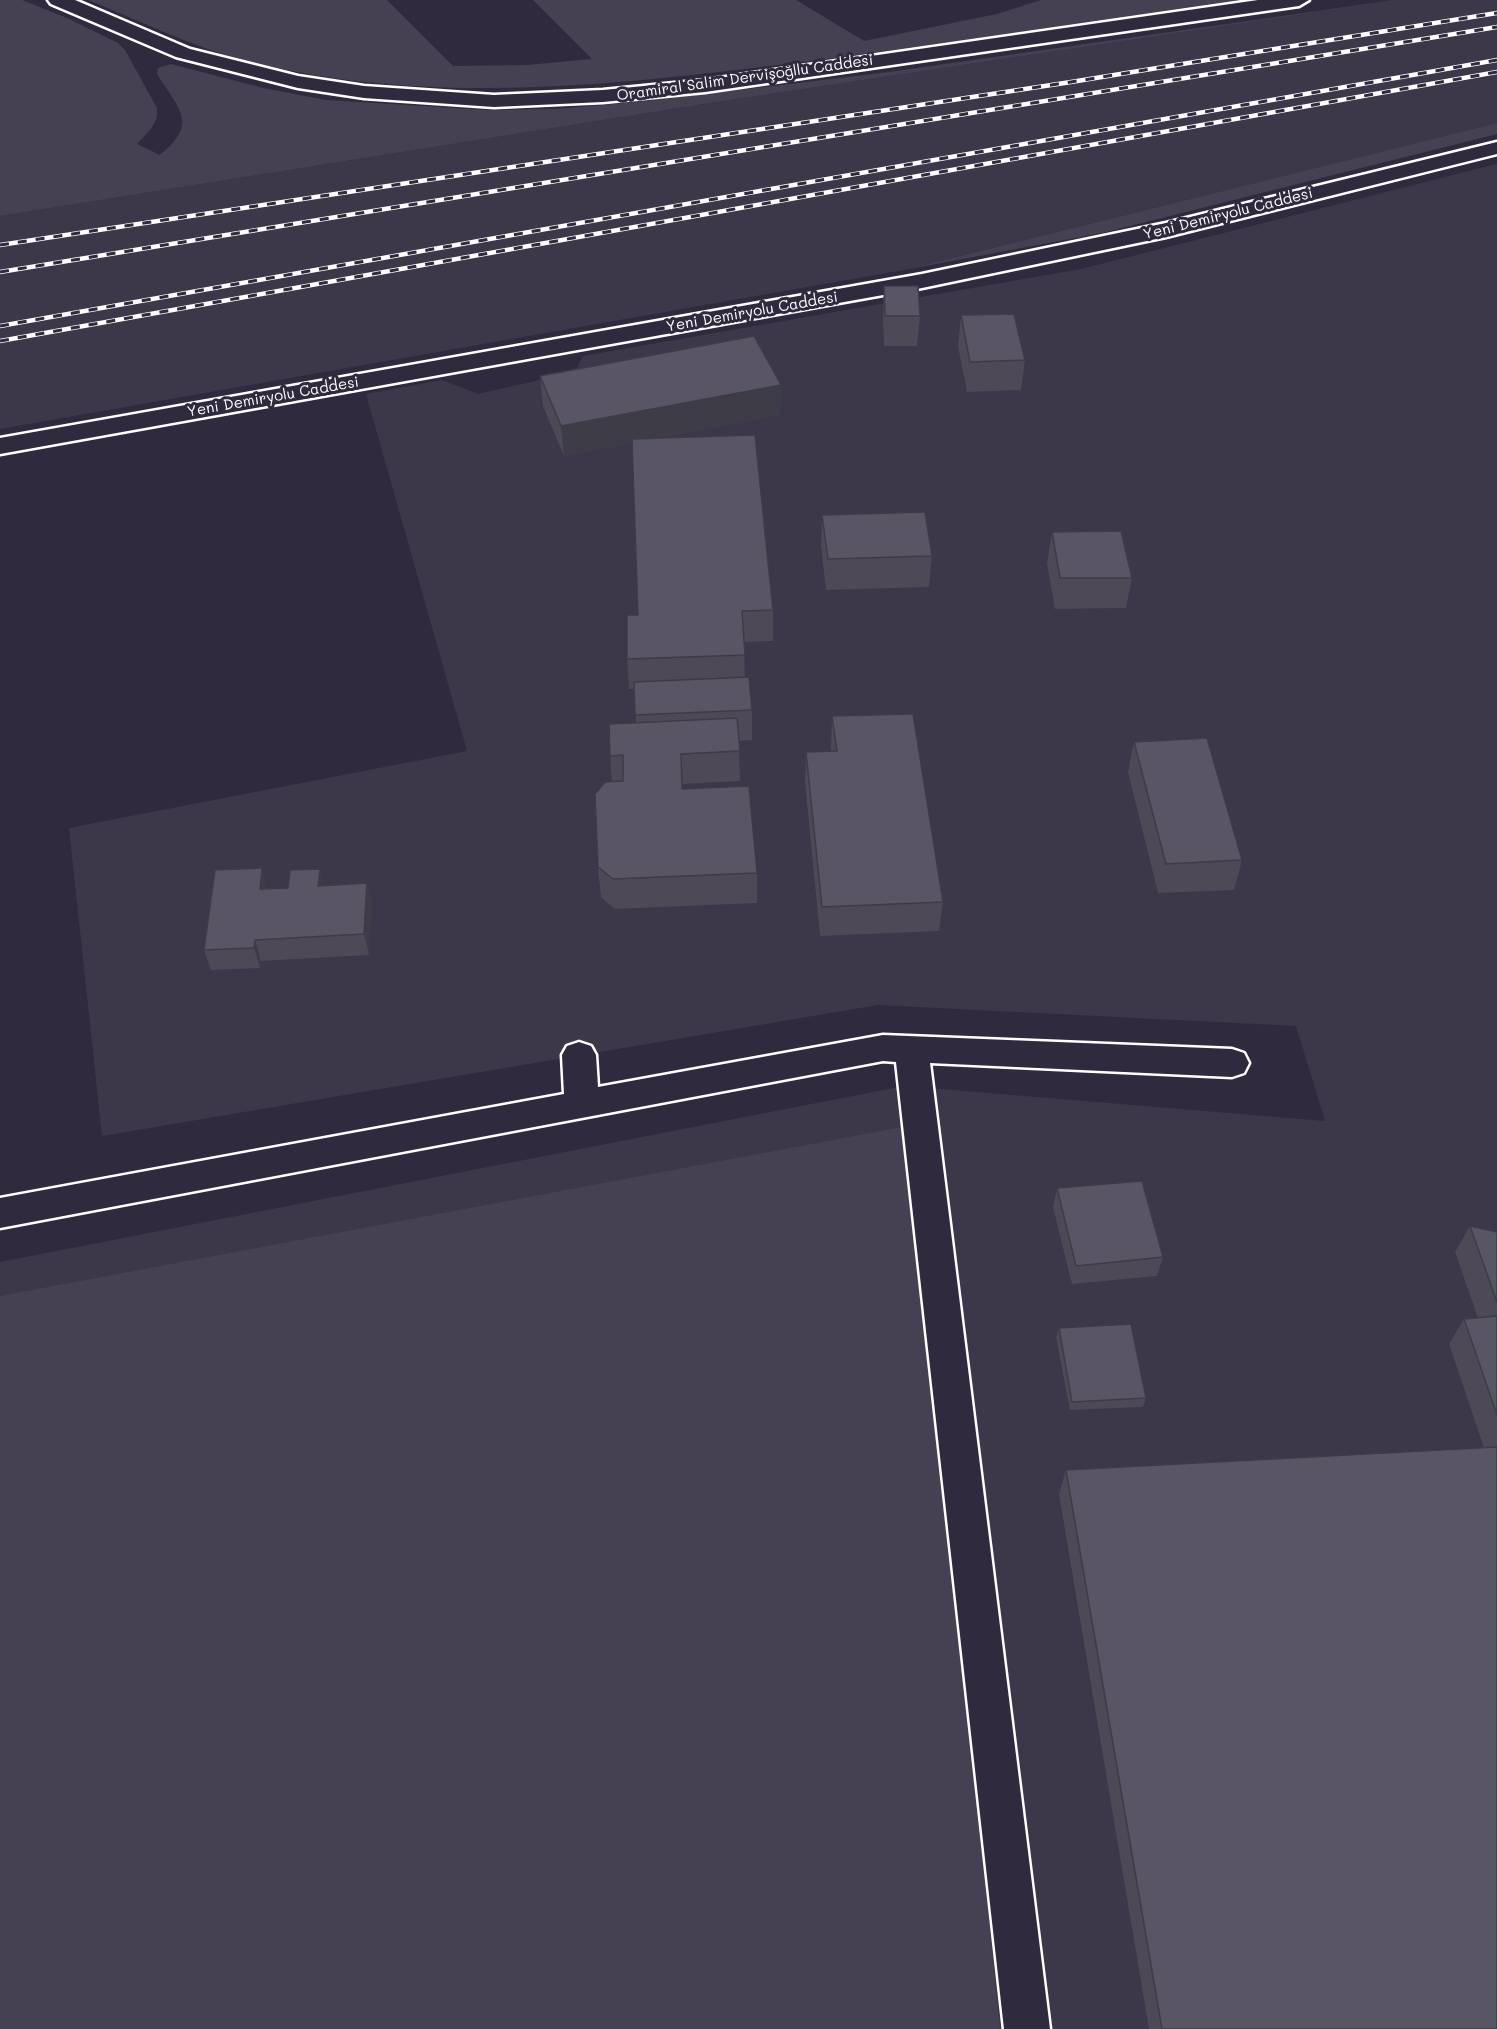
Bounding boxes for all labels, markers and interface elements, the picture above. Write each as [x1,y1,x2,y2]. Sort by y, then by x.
street label: Oramiral Salim Dervişoğllu Caddesi [616,51,874,105]
street label: Yeni Demiryolu Caddesi [1141,184,1315,244]
street label: Yeni Demiryolu Caddesi [665,288,839,336]
street label: Yeni Demiryolu Caddesi [186,373,360,421]

